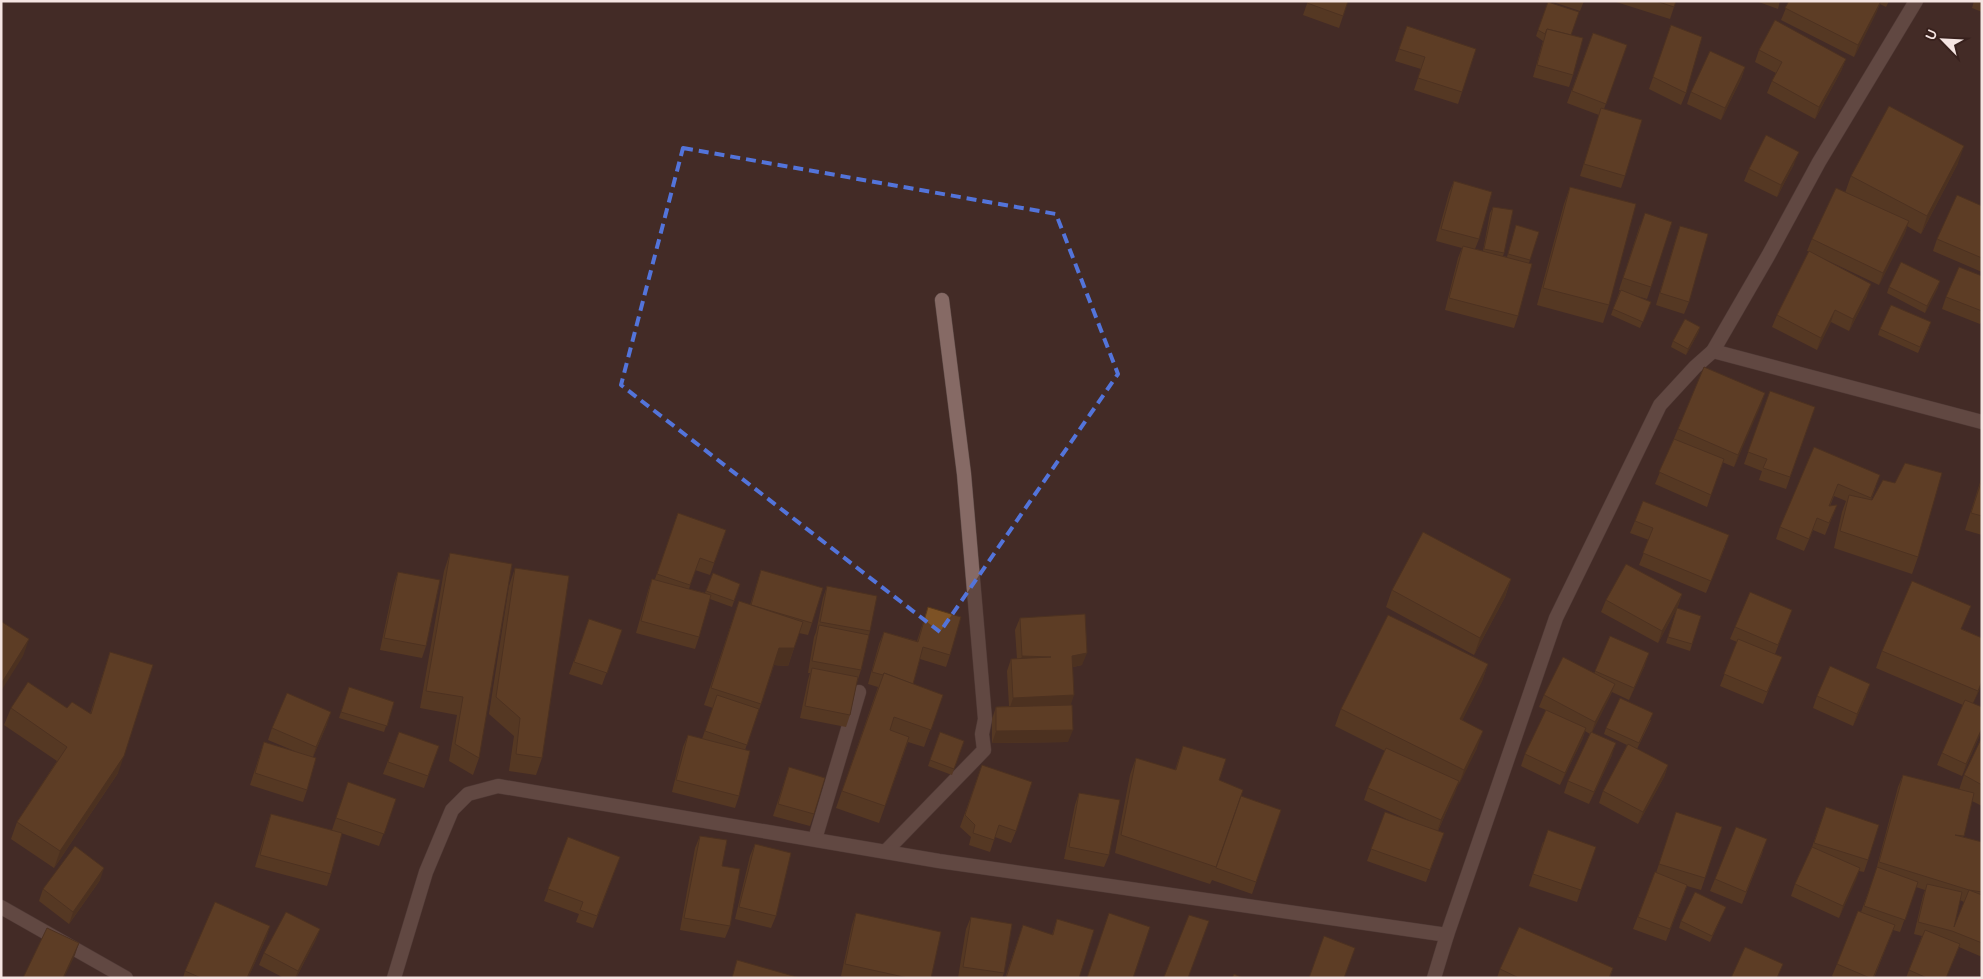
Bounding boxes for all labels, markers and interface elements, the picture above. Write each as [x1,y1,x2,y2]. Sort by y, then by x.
north arrow [1918,15,1968,65]
text: U [1921,27,1941,43]

